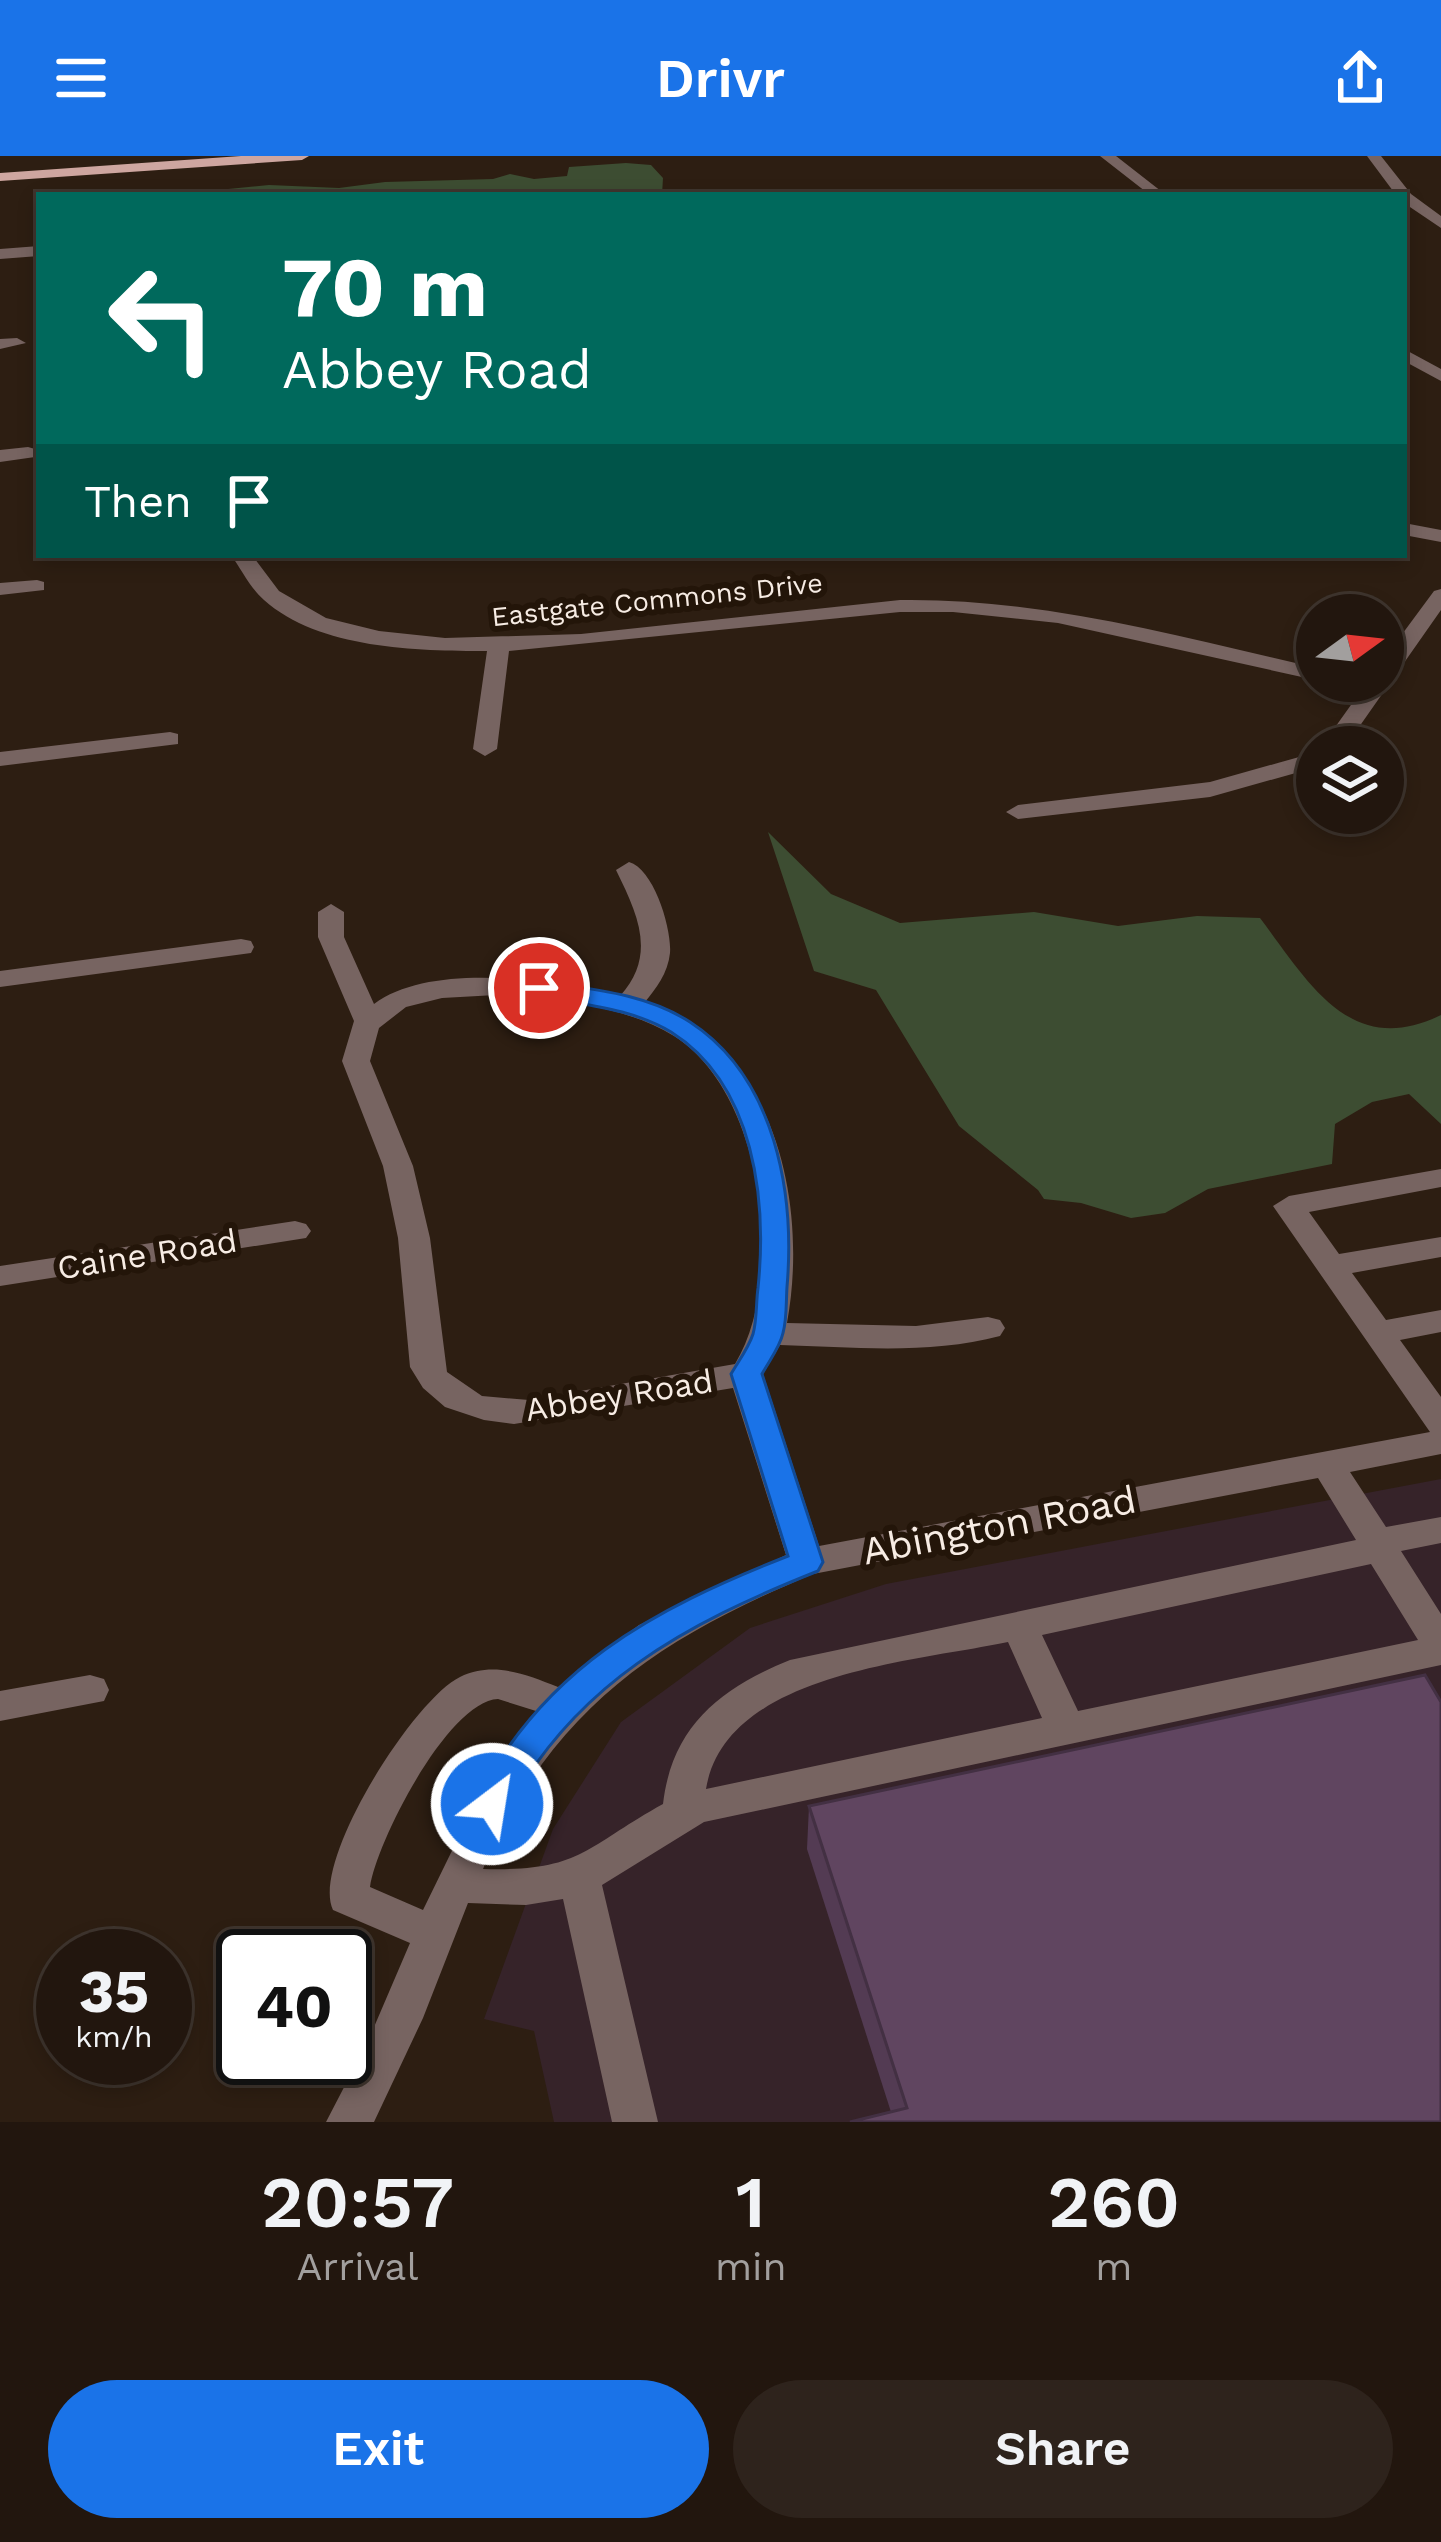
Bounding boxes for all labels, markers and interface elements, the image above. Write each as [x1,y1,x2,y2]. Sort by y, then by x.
icon: menu [48,45,114,111]
icon: share [1327,45,1393,111]
text: Drivr [656,47,785,110]
text: 70 m [282,238,488,336]
icon: left [84,240,240,396]
text: Abbey Road [282,338,592,401]
icon: arrive [216,468,282,534]
text: Then [84,475,192,528]
street label: Eastgate Commons Drive [490,567,824,633]
north arrow [1296,594,1404,702]
map controls [1296,594,1404,834]
button: layers [1296,726,1404,834]
pin [488,937,590,1039]
icon: arrive [506,955,572,1021]
street label: Caine Road [54,1221,240,1287]
street label: Abbey Road [522,1361,716,1429]
street label: Abington Road [858,1476,1140,1574]
position arrow [429,1741,555,1867]
speed limit sign: 40 [216,1929,372,2085]
text: 35 [79,1956,149,2027]
text: km/h [75,2019,153,2054]
text: 20:57 [261,2160,454,2244]
text: 1 [736,2160,766,2244]
text: 260 [1048,2160,1180,2244]
text: Arrival [297,2244,418,2289]
text: min [715,2244,787,2289]
text: m [1095,2244,1132,2289]
button: Exit [48,2380,709,2518]
button: Share [733,2380,1393,2518]

